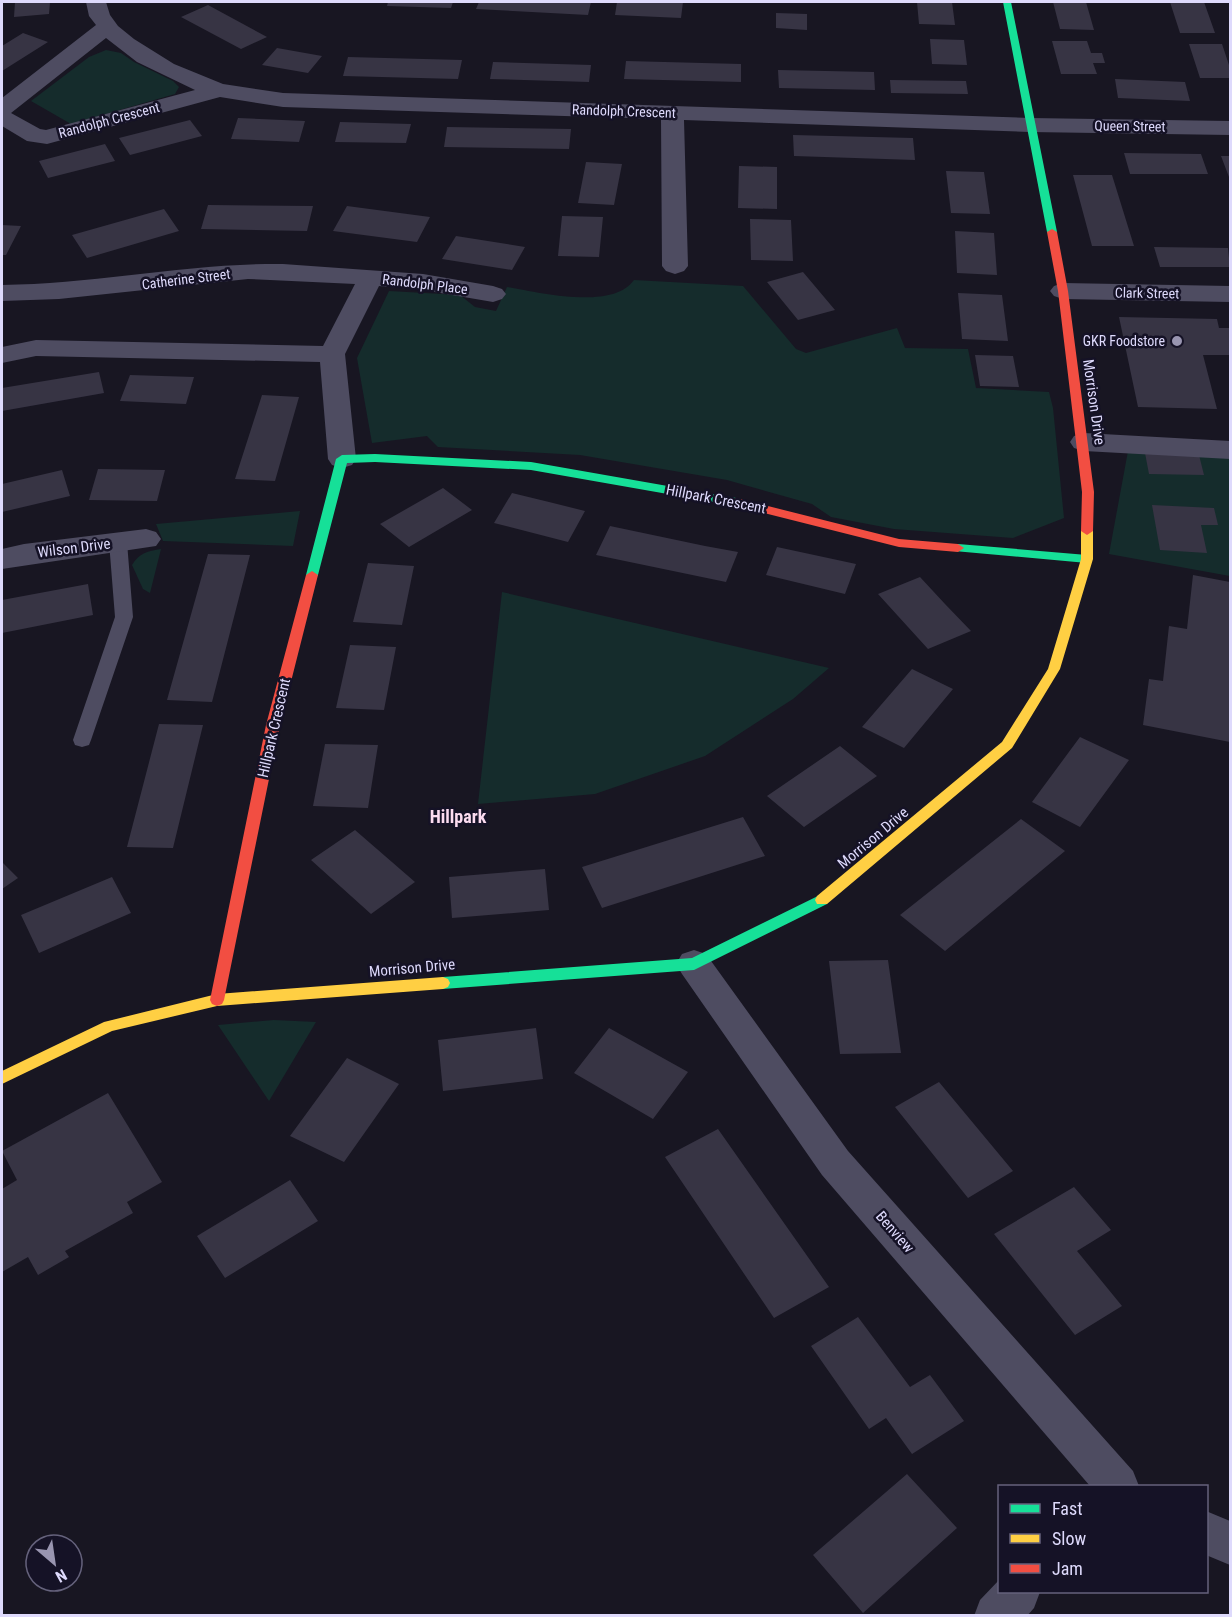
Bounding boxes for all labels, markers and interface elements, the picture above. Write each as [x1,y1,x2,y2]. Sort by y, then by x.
street label: Randolph Crescent [57,99,161,141]
street label: Randolph Crescent [572,101,676,121]
street label: Queen Street [1094,117,1166,135]
street label: Catherine Street [141,266,231,292]
street label: Randolph Place [381,271,469,297]
street label: Clark Street [1115,284,1179,302]
place label: GKR Foodstore [1083,333,1165,349]
marker: GKR Foodstore [1170,334,1184,348]
street label: Morrison Drive [1079,358,1109,446]
street label: Hillpark Crescent [664,480,768,518]
street label: Wilson Drive [37,535,111,561]
street label: Hillpark Crescent [254,677,294,779]
street label: Morrison Drive [834,803,912,873]
district label: Hillpark [430,806,487,827]
street label: Morrison Drive [368,955,456,981]
street label: Benview [872,1208,918,1257]
legend [998,1485,1208,1593]
text: Fast [1052,1498,1083,1519]
text: Slow [1052,1528,1087,1549]
north arrow [24,1533,84,1593]
text: Jam [1052,1558,1083,1579]
text: N [52,1565,70,1586]

